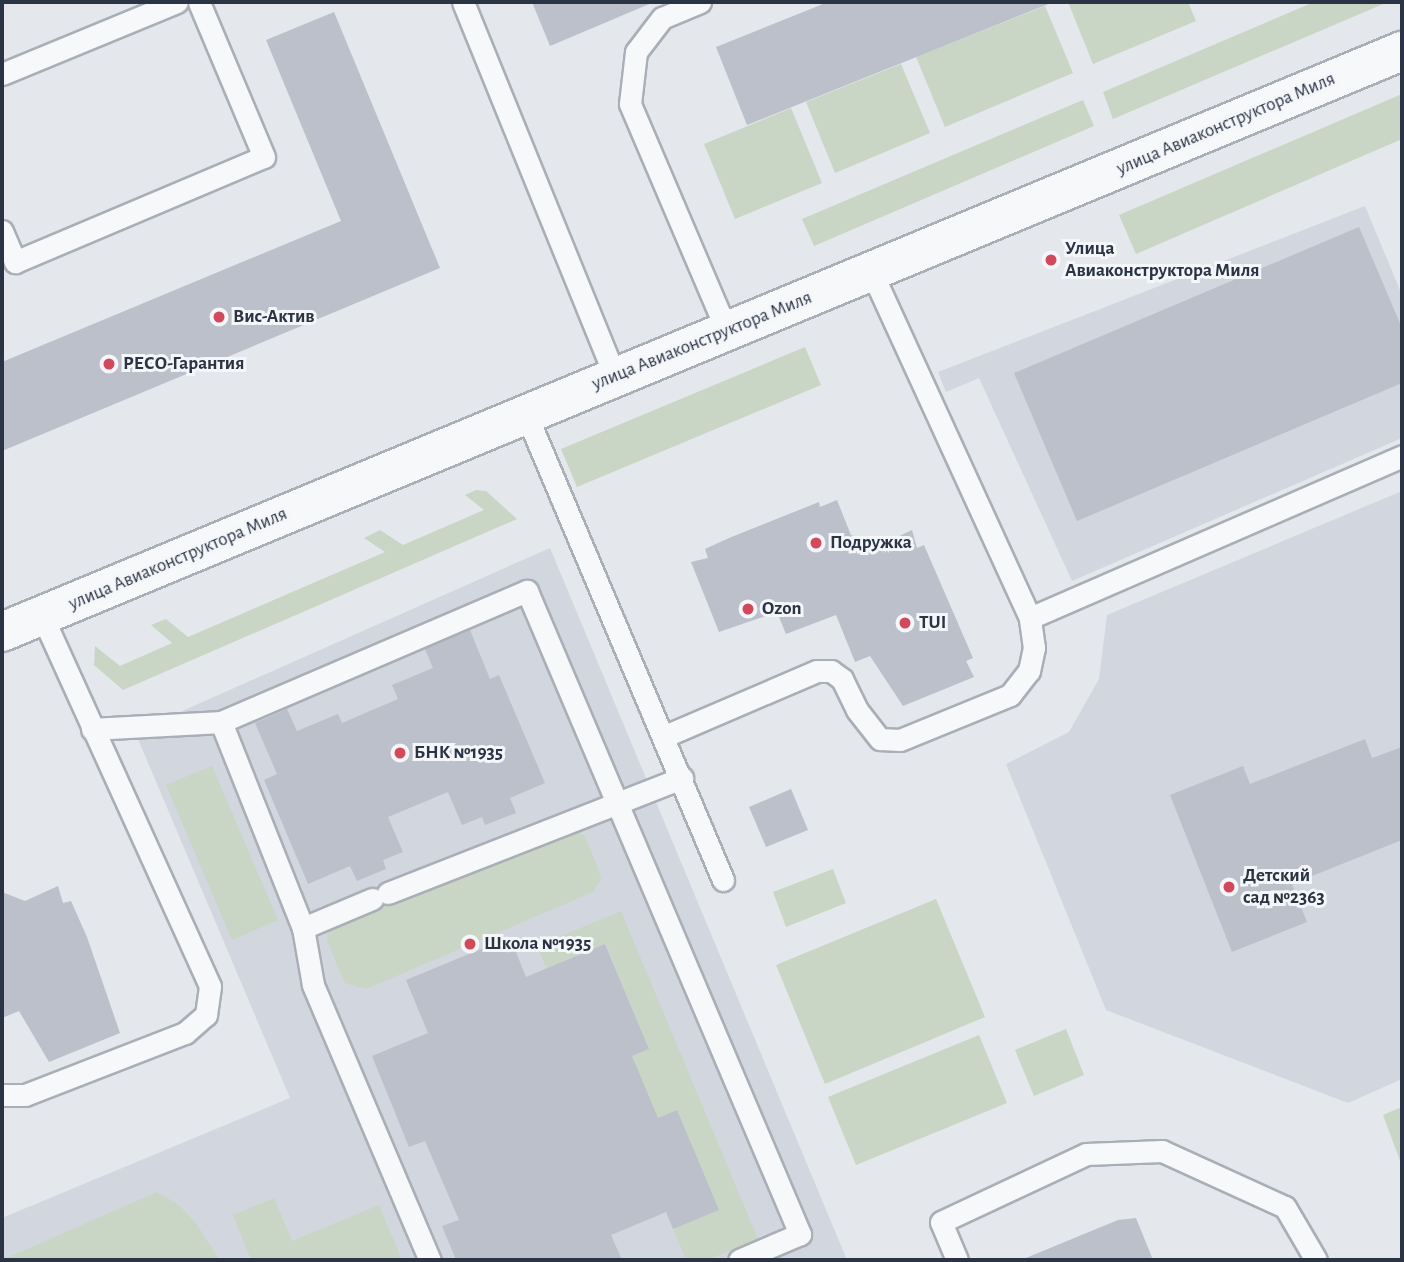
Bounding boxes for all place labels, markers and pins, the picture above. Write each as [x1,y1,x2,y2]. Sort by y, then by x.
place label: Улица Авиаконструктора Миля [1065,238,1260,282]
marker: Улица Авиаконструктора Миля [1043,252,1059,268]
place label: Вис-Актив [233,306,315,328]
marker: Вис-Актив [211,309,227,325]
place label: РЕСО-Гарантия [123,353,245,375]
marker: РЕСО-Гарантия [101,356,117,372]
place label: Подружка [830,532,912,554]
marker: Подружка [808,535,824,551]
place label: Ozon [762,598,801,620]
marker: Ozon [740,601,756,617]
place label: TUI [919,612,946,634]
marker: TUI [897,615,913,631]
place label: БНК №1935 [414,742,503,764]
marker: БНК №1935 [392,745,408,761]
place label: Детский сад №2363 [1243,865,1325,909]
marker: Детский сад №2363 [1221,879,1237,895]
place label: Школа №1935 [484,933,591,955]
marker: Школа №1935 [462,936,478,952]

